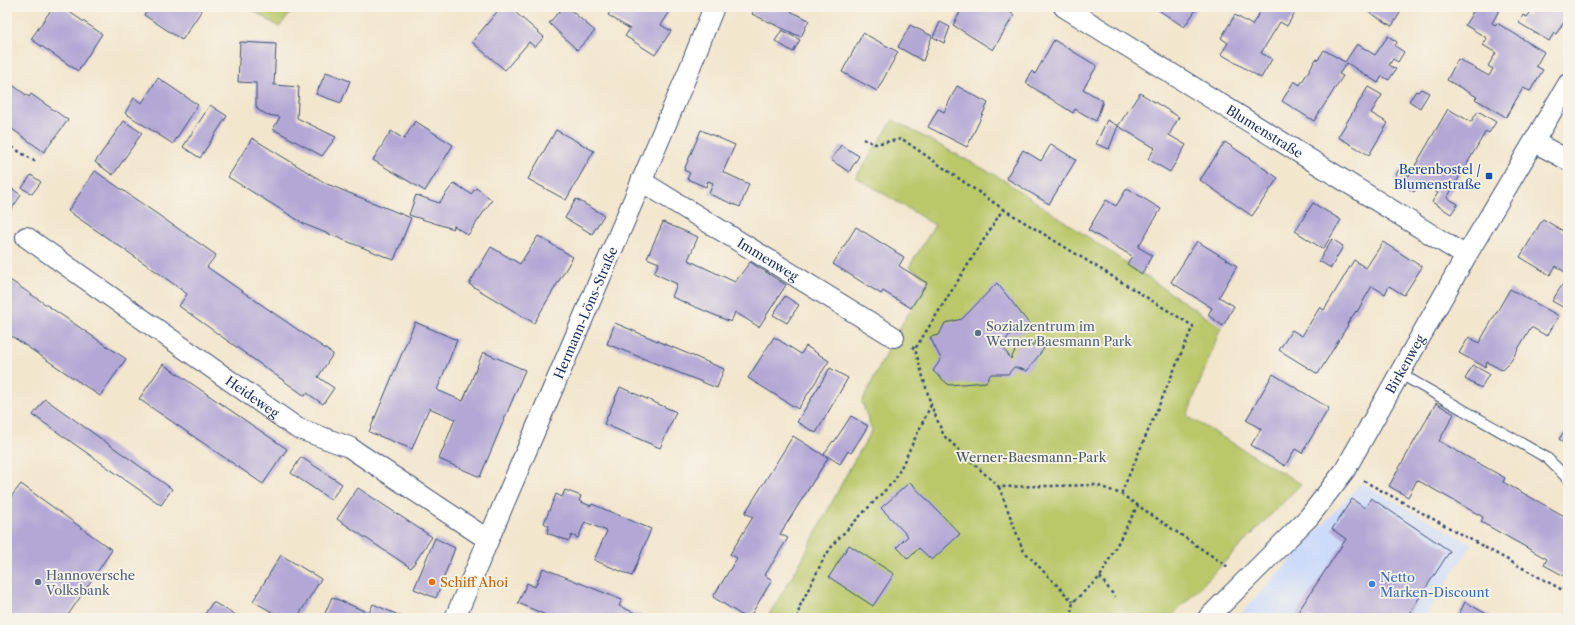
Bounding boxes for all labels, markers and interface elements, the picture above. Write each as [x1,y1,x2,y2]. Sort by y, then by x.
street label: Blumenstraße [1223,102,1306,161]
place label: Berenbostel / Blumenstraße [1394,161,1481,192]
marker: Berenbostel / Blumenstraße [1484,171,1494,181]
street label: Immenweg [734,234,801,284]
street label: Hermann-Löns-Straße [550,244,621,381]
place label: Sozialzentrum im Werner Baesmann Park [985,318,1132,349]
marker: Sozialzentrum im Werner Baesmann Park [973,328,983,338]
street label: Birkenweg [1382,331,1428,396]
street label: Heideweg [223,372,282,421]
park label: Werner-Baesmann-Park [955,449,1107,465]
place label: Hannoversche Volksbank [45,567,135,598]
place label: Netto Marken-Discount [1380,569,1490,600]
place label: Schiff Ahoi [440,574,508,590]
marker: Hannoversche Volksbank [33,577,43,587]
marker: Schiff Ahoi [427,577,437,587]
marker: Netto Marken-Discount [1367,579,1377,589]

